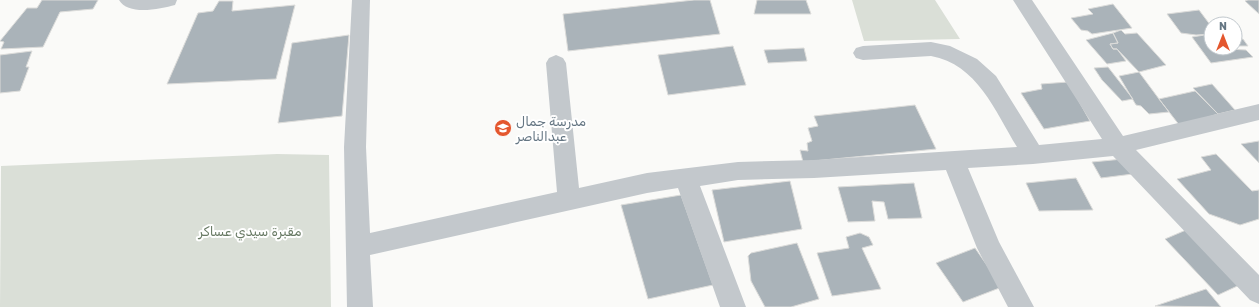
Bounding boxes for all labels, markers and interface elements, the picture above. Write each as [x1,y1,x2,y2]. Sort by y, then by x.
north arrow [1203,16,1243,56]
text: N [1219,20,1227,33]
place label: مدرسة جمال عبدالناصر [515,114,586,145]
school or university icon: مدرسة جمال عبدالناصر [493,118,513,138]
park label: مقبرة سيدي عساكر [198,224,301,241]

